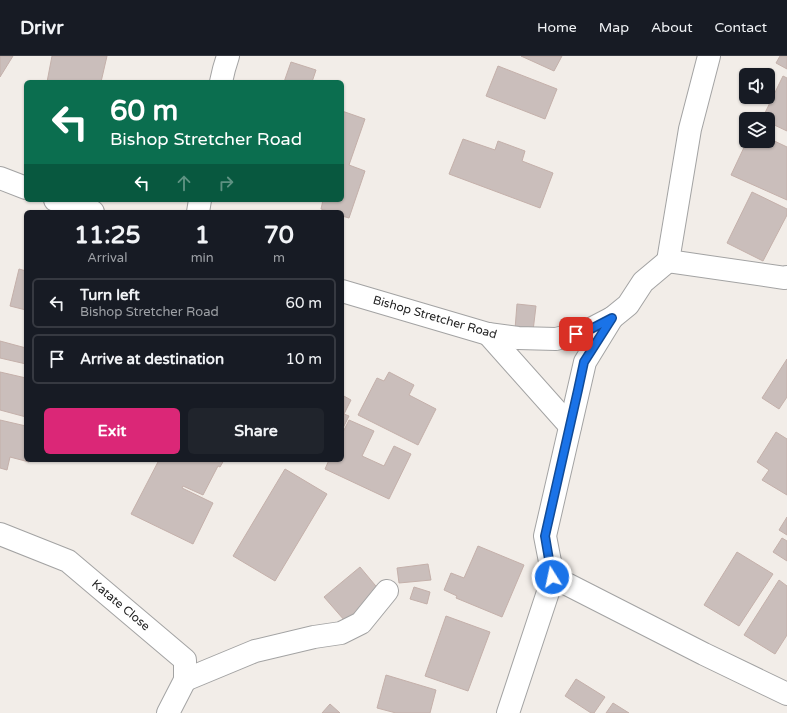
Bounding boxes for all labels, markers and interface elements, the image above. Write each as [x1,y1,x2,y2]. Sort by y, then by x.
text: Drivr [20,17,63,39]
text: Home [537,19,577,36]
text: Map [599,19,629,36]
text: About [651,19,693,36]
text: Contact [715,19,767,36]
map controls [739,68,775,148]
button: sound [739,68,775,104]
text: 60 m [110,94,178,128]
icon: left [44,96,96,148]
button: layers [739,112,775,148]
text: Bishop Stretcher Road [110,128,302,150]
icon: left [131,172,153,194]
icon: ahead [173,172,195,194]
icon: right [215,172,237,194]
text: 11:25 [74,221,141,250]
text: 1 [195,221,210,250]
text: 70 [264,221,294,250]
text: Arrival [87,250,127,266]
text: min [191,250,214,266]
text: m [273,250,285,266]
text: Turn left [80,286,140,304]
icon: left [46,292,68,314]
street label: Bishop Stretcher Road [372,293,498,341]
text: 60 m [285,294,322,312]
text: Bishop Stretcher Road [80,304,219,320]
pin [559,317,593,351]
icon: arrive [565,323,587,345]
icon: arrive [46,348,68,370]
text: Arrive at destination [80,350,224,368]
text: 10 m [285,350,322,368]
button: Exit [44,408,180,454]
button: Share [188,408,324,454]
position arrow [531,556,573,598]
street label: Katate Close [89,577,153,633]

